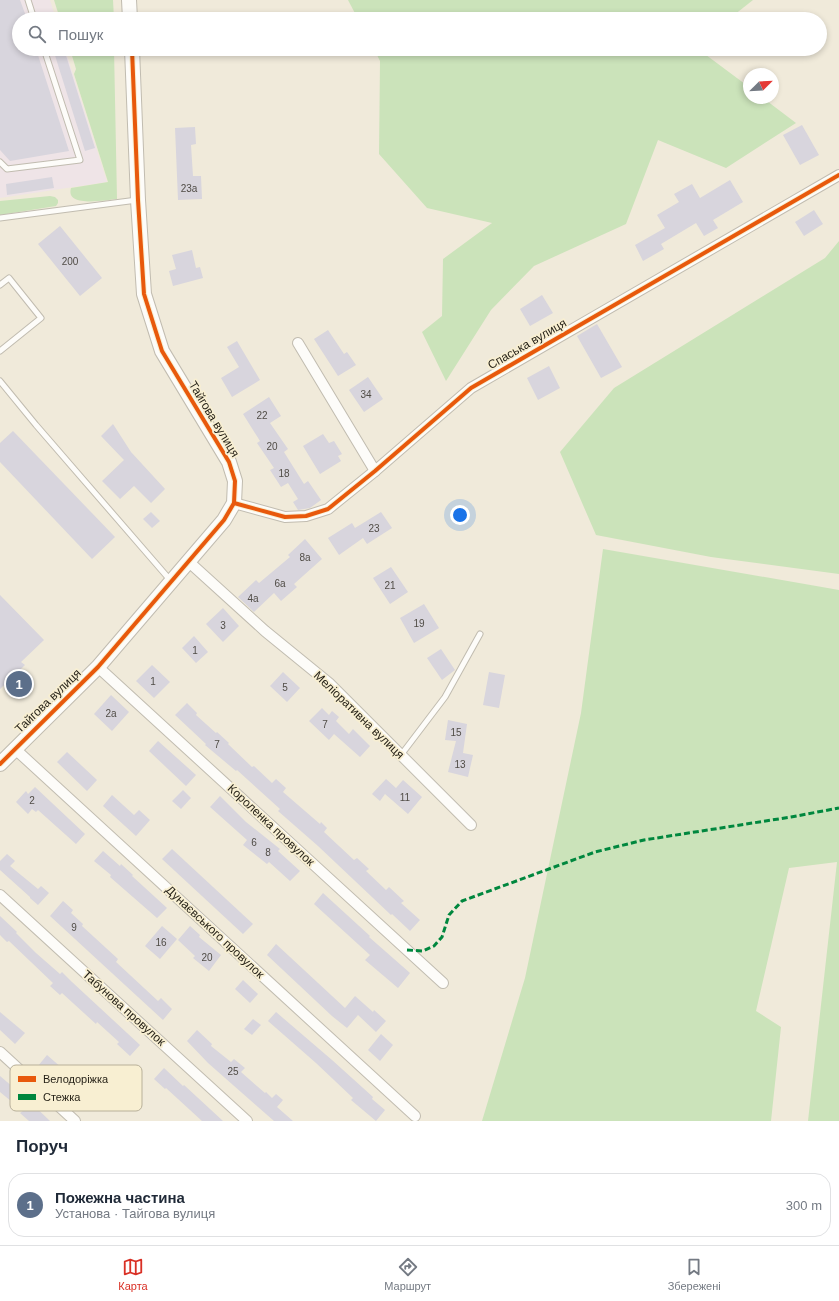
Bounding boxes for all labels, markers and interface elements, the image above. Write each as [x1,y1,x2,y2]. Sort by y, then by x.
search box [12,12,827,56]
icon: search [26,23,48,45]
text: Пошук [58,26,103,43]
north arrow [743,68,779,104]
house number: 23а [181,183,198,194]
house number: 200 [62,256,79,267]
street label: Спаська вулиця [485,316,569,372]
street label: Тайгова вулиця [186,378,242,460]
house number: 34 [360,389,372,400]
house number: 22 [256,410,268,421]
house number: 20 [266,441,278,452]
house number: 18 [278,468,290,479]
your location [450,505,470,525]
house number: 23 [368,523,380,534]
house number: 8а [299,552,311,563]
house number: 6а [274,578,286,589]
house number: 21 [384,580,396,591]
house number: 4а [247,593,259,604]
house number: 19 [413,618,425,629]
house number: 3 [220,620,226,631]
house number: 1 [192,645,198,656]
street label: Тайгова вулиця [12,666,84,736]
street label: Меліоративна вулиця [311,668,407,762]
pin: 1 [6,669,32,699]
house number: 1 [150,676,156,687]
house number: 5 [282,682,288,693]
house number: 2а [105,708,117,719]
house number: 7 [322,719,328,730]
house number: 15 [450,727,462,738]
house number: 7 [214,739,220,750]
house number: 13 [454,759,466,770]
street label: Короленка провулок [225,781,318,869]
house number: 11 [400,792,411,803]
house number: 2 [29,795,35,806]
house number: 6 [251,837,257,848]
house number: 8 [265,847,271,858]
street label: Дунаєвського провулок [163,883,268,982]
house number: 9 [71,922,77,933]
house number: 16 [155,937,167,948]
house number: 20 [201,952,213,963]
street label: Табунова провулок [80,967,169,1049]
legend [10,1065,142,1111]
house number: 25 [227,1066,239,1077]
text: Велодоріжка [43,1073,109,1085]
text: Стежка [43,1091,81,1103]
text: Поруч [16,1137,68,1156]
text: Пожежна частина [55,1189,185,1206]
text: 1 [26,1198,34,1213]
text: 300 m [786,1198,822,1213]
text: Установа · Тайгова вулиця [55,1206,215,1221]
tab: Карта [118,1256,148,1292]
tab: Маршрут [384,1256,431,1292]
tab: Збережені [668,1256,721,1292]

